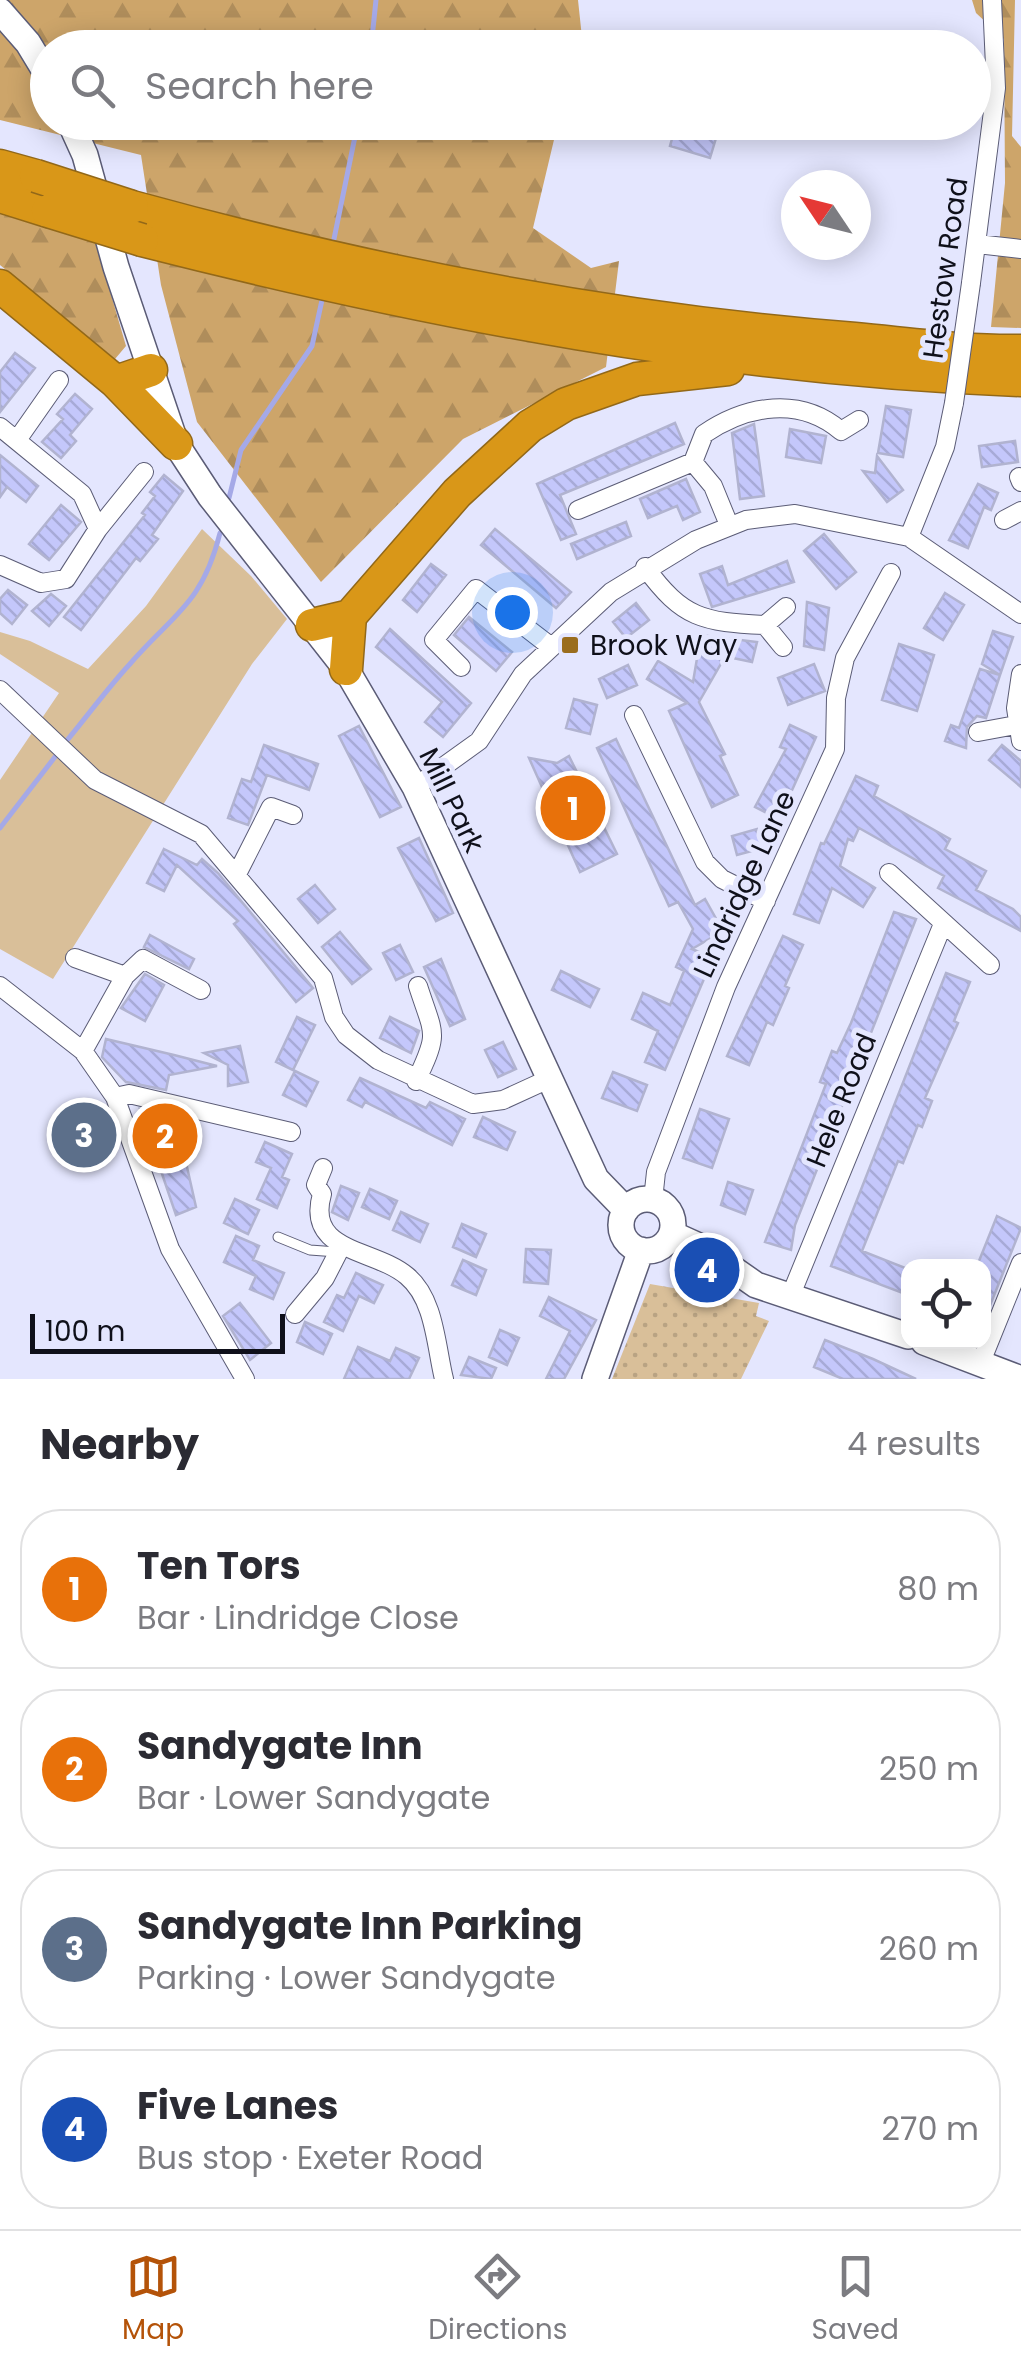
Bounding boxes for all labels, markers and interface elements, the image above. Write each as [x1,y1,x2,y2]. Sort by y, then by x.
search box [30,30,991,140]
icon: search [65,58,120,113]
text: Search here [145,59,374,112]
north arrow [781,170,871,260]
street label: Hestow Road [913,175,978,361]
your location [487,587,538,638]
place label: Brook Way [590,626,738,665]
marker: Brook Way [559,634,581,656]
street label: Mill Park [409,741,494,860]
pin: 1 [540,770,606,846]
street label: Lindridge Lane [684,784,805,984]
street label: Hele Road [797,1027,886,1173]
pin: 3 [52,1098,116,1172]
pin: 2 [132,1098,198,1174]
pin: 4 [674,1232,740,1308]
map controls [901,1259,991,1349]
button: locate [901,1259,991,1349]
scale bar [30,1309,285,1354]
text: 100 m [45,1312,125,1351]
text: Nearby [40,1415,199,1474]
text: 4 results [847,1421,981,1466]
text: Ten Tors [137,1539,301,1592]
text: 1 [68,1566,81,1611]
text: 80 m [897,1566,979,1611]
text: Bar · Lindridge Close [137,1595,459,1640]
text: Sandygate Inn [137,1719,423,1772]
text: 2 [65,1746,84,1791]
text: 250 m [879,1746,979,1791]
text: Bar · Lower Sandygate [137,1775,490,1820]
text: Sandygate Inn Parking [137,1899,582,1952]
text: 3 [65,1926,84,1971]
text: 260 m [879,1926,979,1971]
text: Parking · Lower Sandygate [137,1955,556,2000]
text: Five Lanes [137,2079,338,2132]
text: 4 [64,2106,85,2151]
text: 270 m [882,2106,979,2151]
text: Bus stop · Exeter Road [137,2135,483,2180]
tab: Map [122,2249,184,2351]
tab: Directions [428,2249,567,2351]
tab: Saved [812,2249,899,2351]

